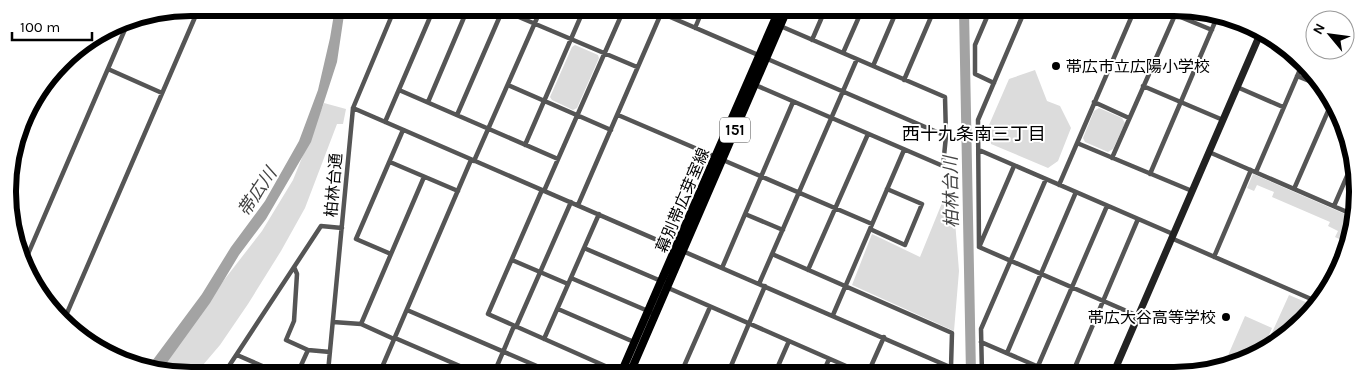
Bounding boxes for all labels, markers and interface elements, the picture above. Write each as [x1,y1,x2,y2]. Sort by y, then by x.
scale bar [12,10,92,42]
north arrow [1305,10,1355,60]
text: 100 m [20,18,60,36]
text: N [1309,20,1329,37]
place label: 帯広市立広陽小学校 [1066,57,1210,76]
marker: 帯広市立広陽小学校 [1050,60,1062,72]
road number: 151 [720,118,750,142]
district label: 西十九条南三丁目 [902,123,1046,145]
street label: 幕別帯広芽室線 [652,145,713,255]
street label: 柏林台通 [321,152,346,218]
water label: 柏林台川 [939,154,963,228]
water label: 帯広川 [233,162,282,221]
place label: 帯広大谷高等学校 [1088,308,1216,327]
marker: 帯広大谷高等学校 [1220,311,1232,323]

